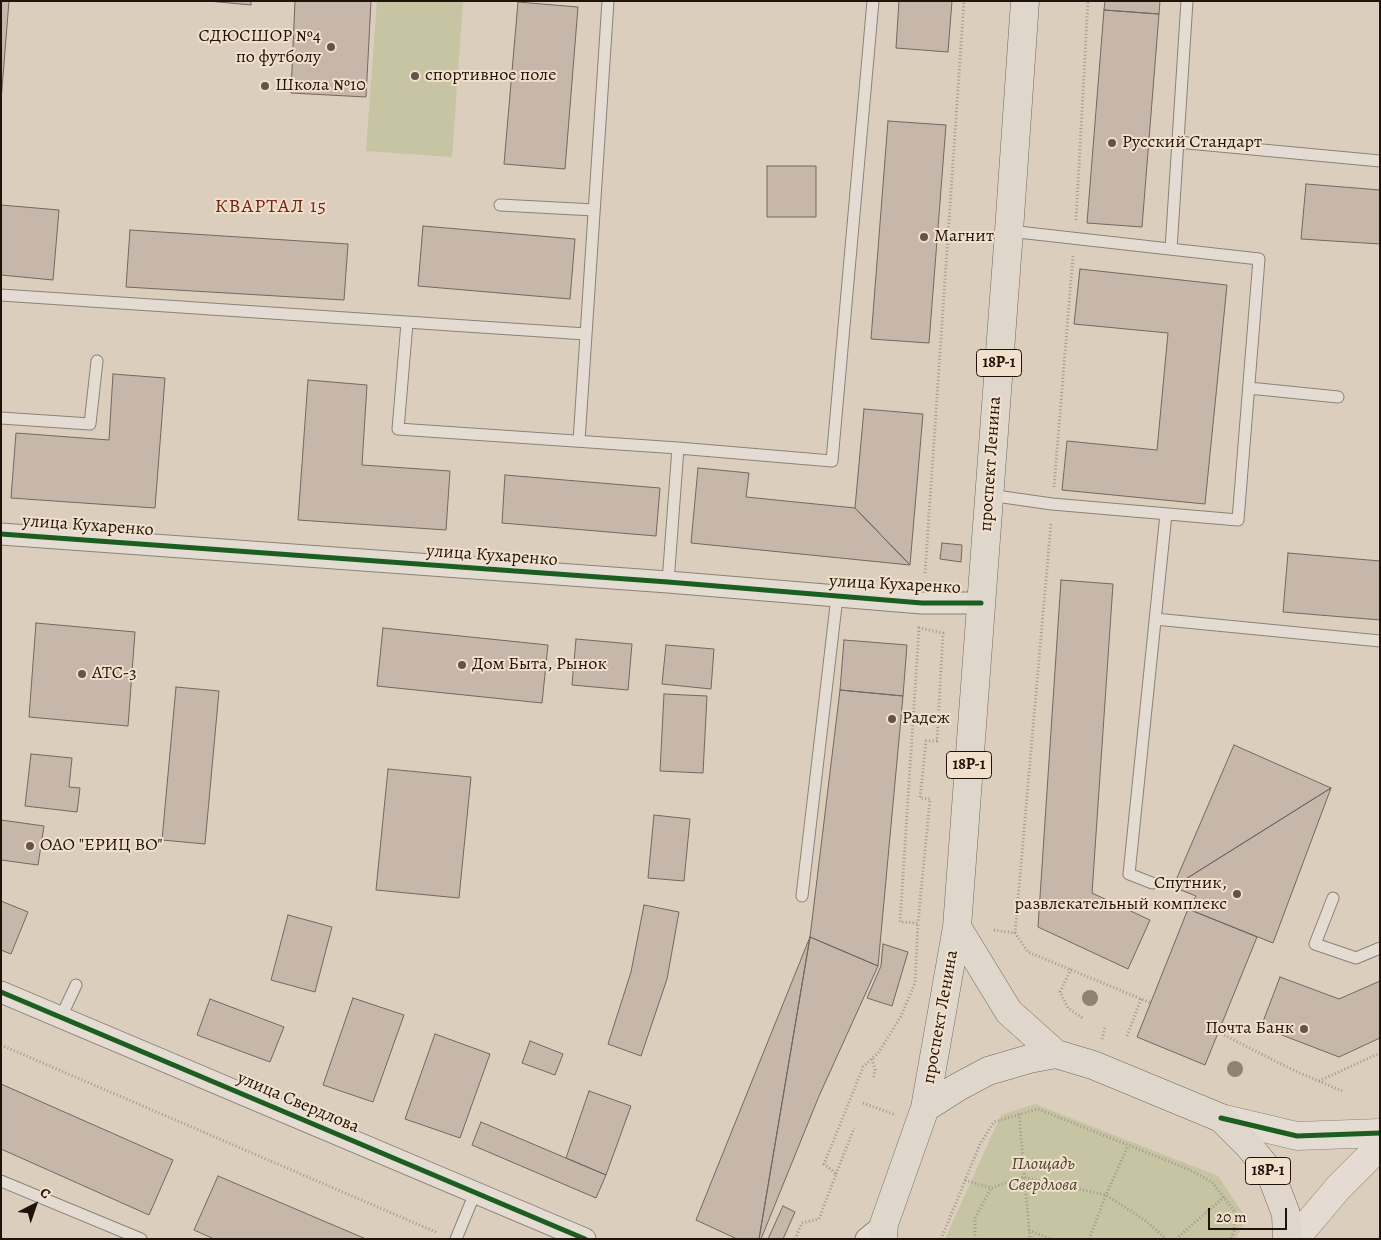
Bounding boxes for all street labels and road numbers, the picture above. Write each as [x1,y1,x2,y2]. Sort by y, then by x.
road number: 18Р-1 [976,349,1022,376]
street label: проспект Ленина [976,396,1006,532]
street label: улица Кухаренко [22,511,154,541]
street label: улица Кухаренко [426,541,558,571]
street label: улица Кухаренко [829,571,961,599]
road number: 18Р-1 [946,752,992,778]
street label: проспект Ленина [919,949,963,1085]
street label: улица Свердлова [234,1068,362,1138]
road number: 18Р-1 [1246,1158,1290,1184]

